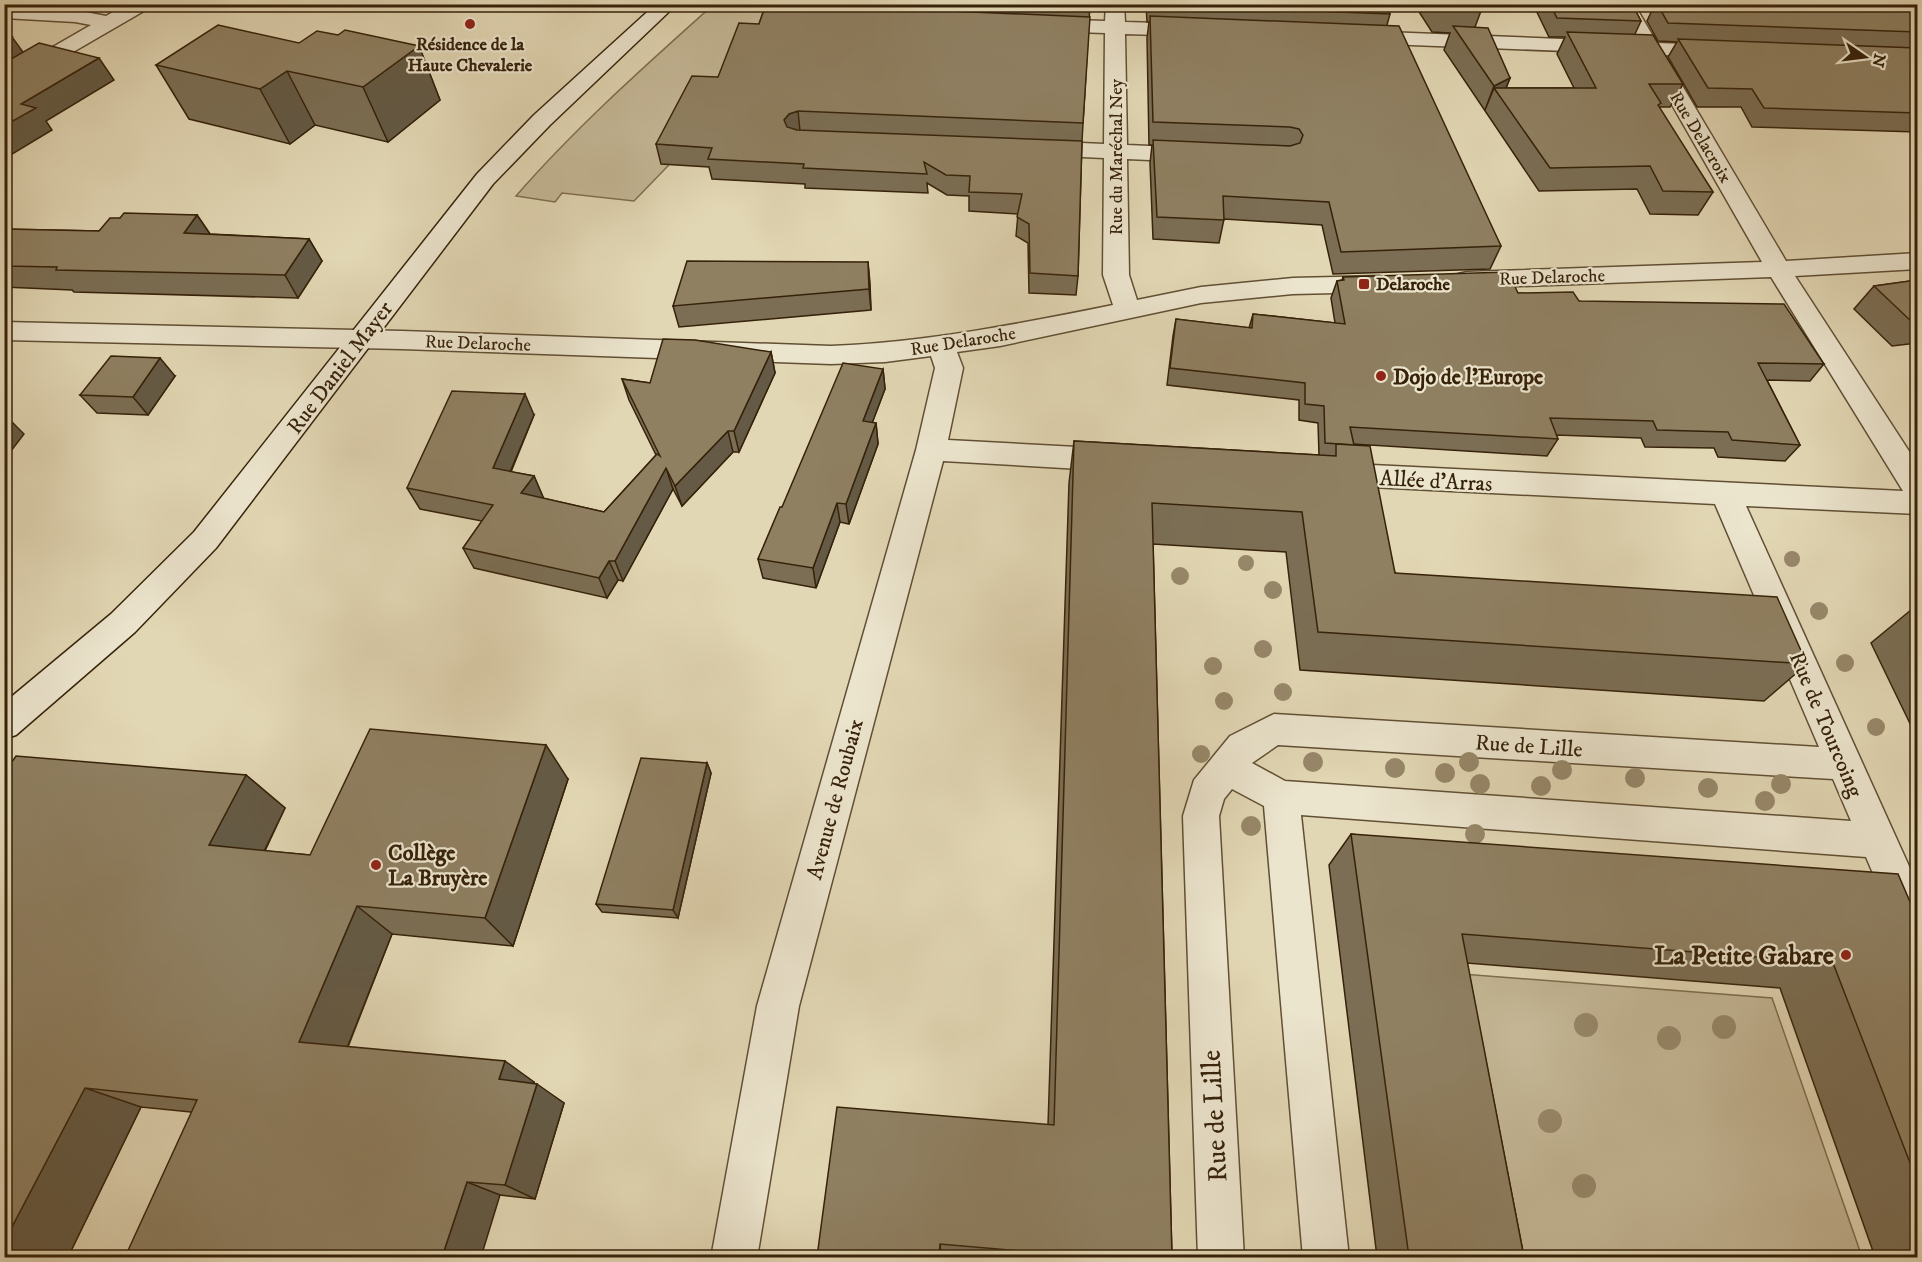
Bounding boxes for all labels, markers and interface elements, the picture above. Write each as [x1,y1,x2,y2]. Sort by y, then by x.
marker: Résidence de la Haute Chevalerie [463,17,477,31]
north arrow [1835,27,1895,87]
place label: Résidence de la Haute Chevalerie [408,34,533,77]
text: N [1867,52,1890,69]
street label: Rue du Maréchal Ney [1106,78,1128,235]
street label: Rue Delacroix [1664,88,1736,187]
street label: Rue Delaroche [1499,265,1605,291]
place label: Delaroche [1376,274,1450,296]
marker: Delaroche [1357,277,1371,291]
street label: Rue Daniel Mayer [281,295,399,440]
street label: Rue Delaroche [909,323,1017,361]
street label: Rue Delaroche [425,331,531,357]
place label: Dojo de l'Europe [1393,364,1543,392]
marker: Dojo de l'Europe [1374,369,1388,383]
street label: Allée d'Arras [1379,465,1493,498]
street label: Rue de Tourcoing [1783,648,1869,802]
street label: Avenue de Roubaix [801,716,870,883]
street label: Rue de Lille [1474,729,1584,764]
place label: Collège La Bruyère [388,840,487,892]
marker: Collège La Bruyère [369,858,383,872]
place label: La Petite Gabare [1654,939,1834,973]
marker: La Petite Gabare [1839,948,1853,962]
street label: Rue de Lille [1195,1049,1235,1183]

